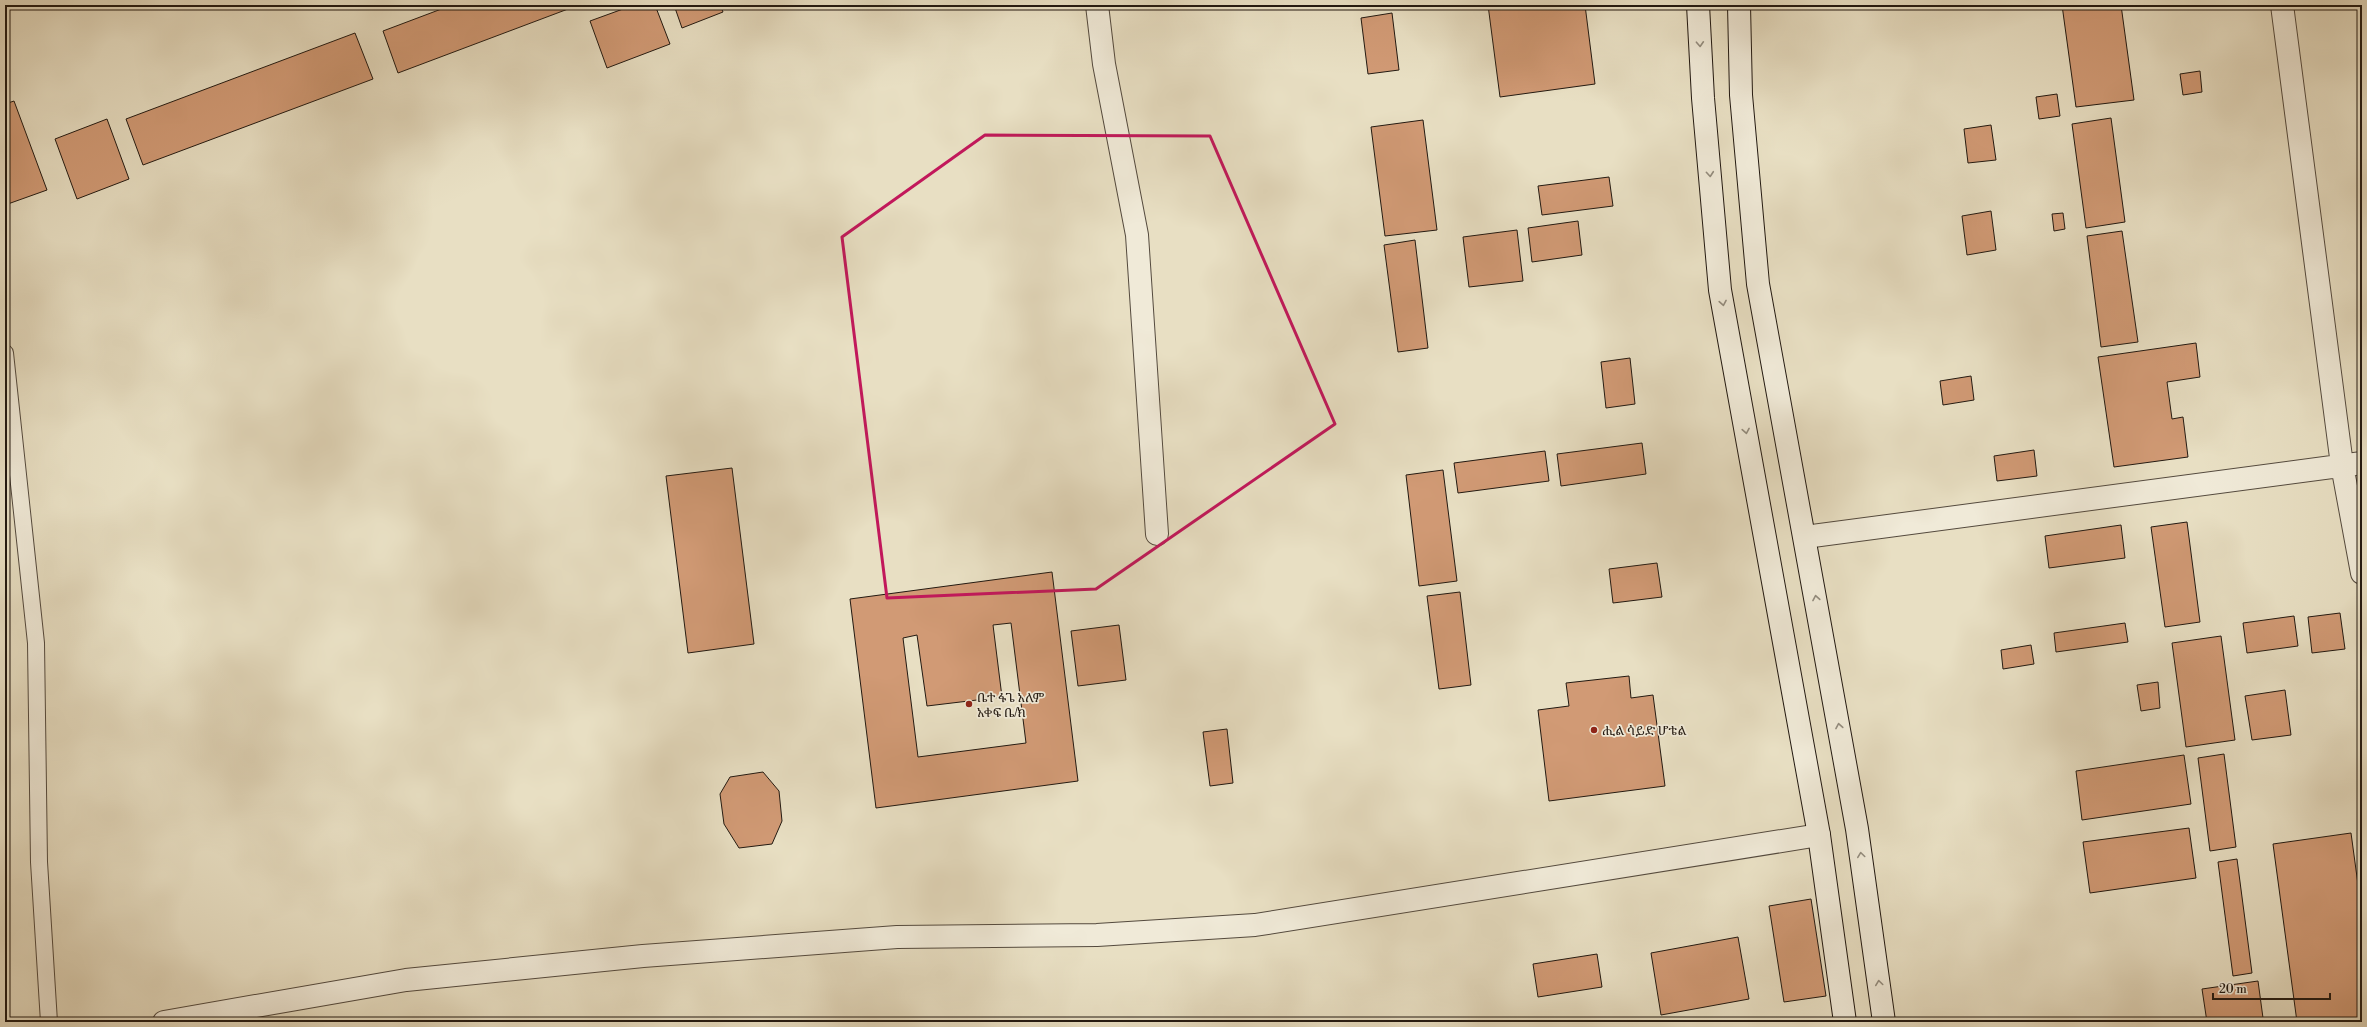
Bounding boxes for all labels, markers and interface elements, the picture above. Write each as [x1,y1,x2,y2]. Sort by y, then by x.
one-way arrow [1696,41,1704,47]
one-way arrow [1705,171,1714,177]
one-way arrow [1718,300,1726,306]
one-way arrow [1741,428,1750,434]
one-way arrow [1813,595,1821,602]
place label: ቤተ ፋጌ አለም አቀፍ ቤ/ክ [977,690,1045,721]
marker: ቤተ ፋጌ አለም አቀፍ ቤ/ክ [964,699,974,709]
place label: ሒል ሳይድ ሆቴል [1602,723,1687,739]
one-way arrow [1835,723,1844,730]
marker: ሒል ሳይድ ሆቴል [1589,725,1599,735]
one-way arrow [1857,852,1866,858]
scale bar [2213,975,2330,1001]
one-way arrow [1875,980,1884,986]
text: 20 m [2219,982,2247,997]

